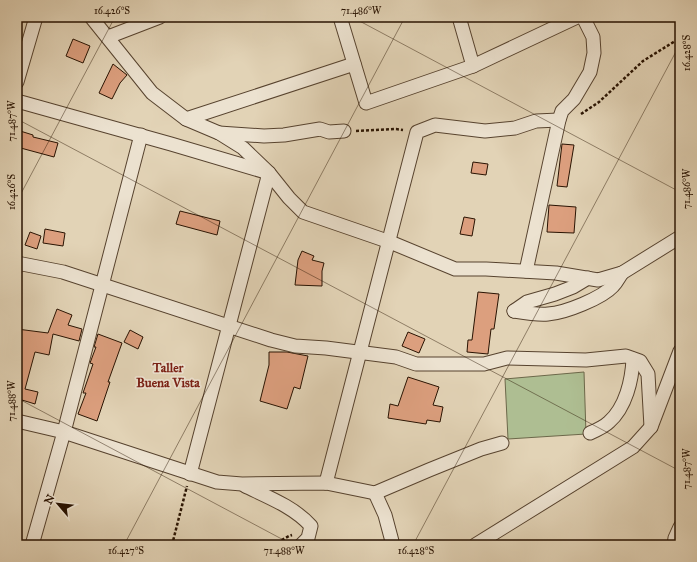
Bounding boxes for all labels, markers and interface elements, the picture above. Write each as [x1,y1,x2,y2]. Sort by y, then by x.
text: 16.426°S [94,5,130,17]
text: 71.486°W [341,5,382,17]
text: 16.428°S [681,35,693,71]
text: 71.487°W [6,100,18,141]
text: 71.486°W [681,168,693,209]
text: 16.426°S [6,174,18,210]
district label: Taller Buena Vista [136,360,200,391]
text: 71.488°W [6,380,18,421]
text: 71.487°W [681,448,693,489]
north arrow [38,484,78,524]
text: N [42,492,58,507]
text: 16.427°S [108,545,144,557]
text: 71.488°W [264,545,305,557]
text: 16.428°S [398,545,434,557]

